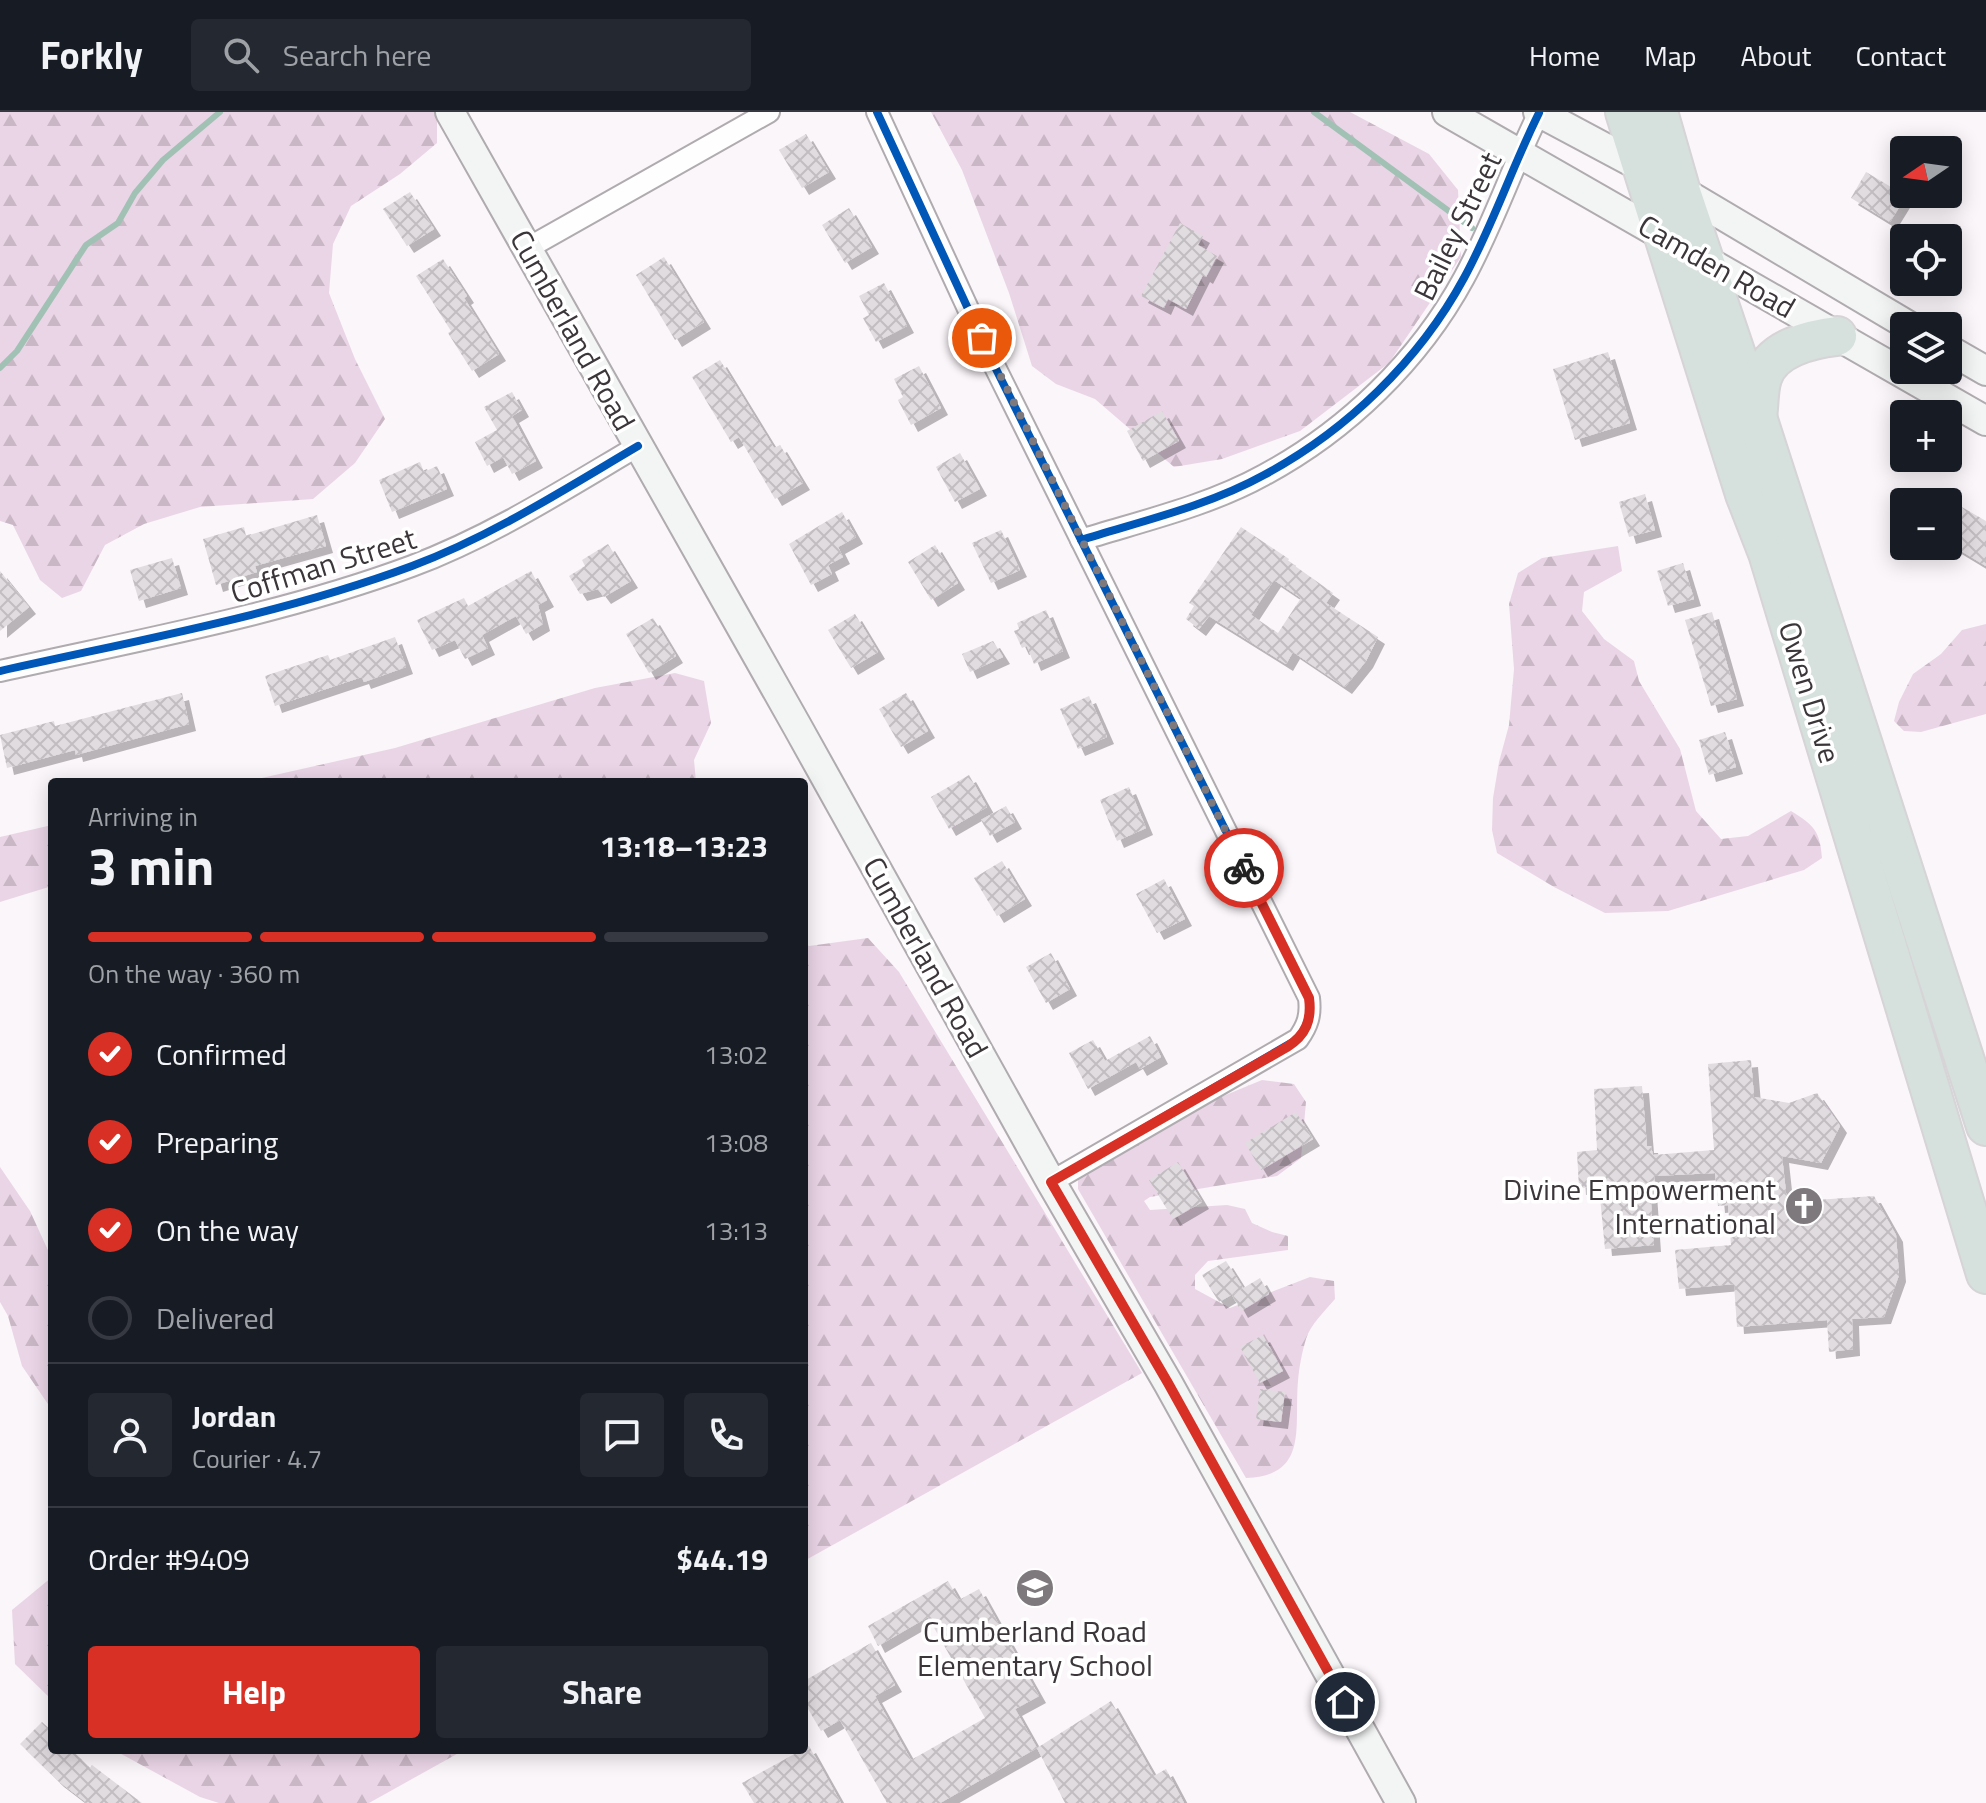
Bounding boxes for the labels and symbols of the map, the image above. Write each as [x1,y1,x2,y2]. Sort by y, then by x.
north arrow [1890,136,1962,208]
street label: Bailey Street [1401,143,1513,308]
street label: Camden Road [1630,202,1804,330]
street label: Cumberland Road [499,221,647,439]
pin [948,304,1016,372]
street label: Coffman Street [225,515,422,615]
street label: Owen Drive [1767,615,1853,769]
courier [1204,828,1284,908]
street label: Cumberland Road [852,848,1000,1066]
place label: Divine Empowerment International [1503,1166,1776,1246]
church icon: Divine Empowerment International [1783,1185,1825,1227]
school or university icon: Cumberland Road Elementary School [1014,1567,1056,1609]
place label: Cumberland Road Elementary School [917,1608,1153,1688]
pin [1311,1668,1379,1736]

